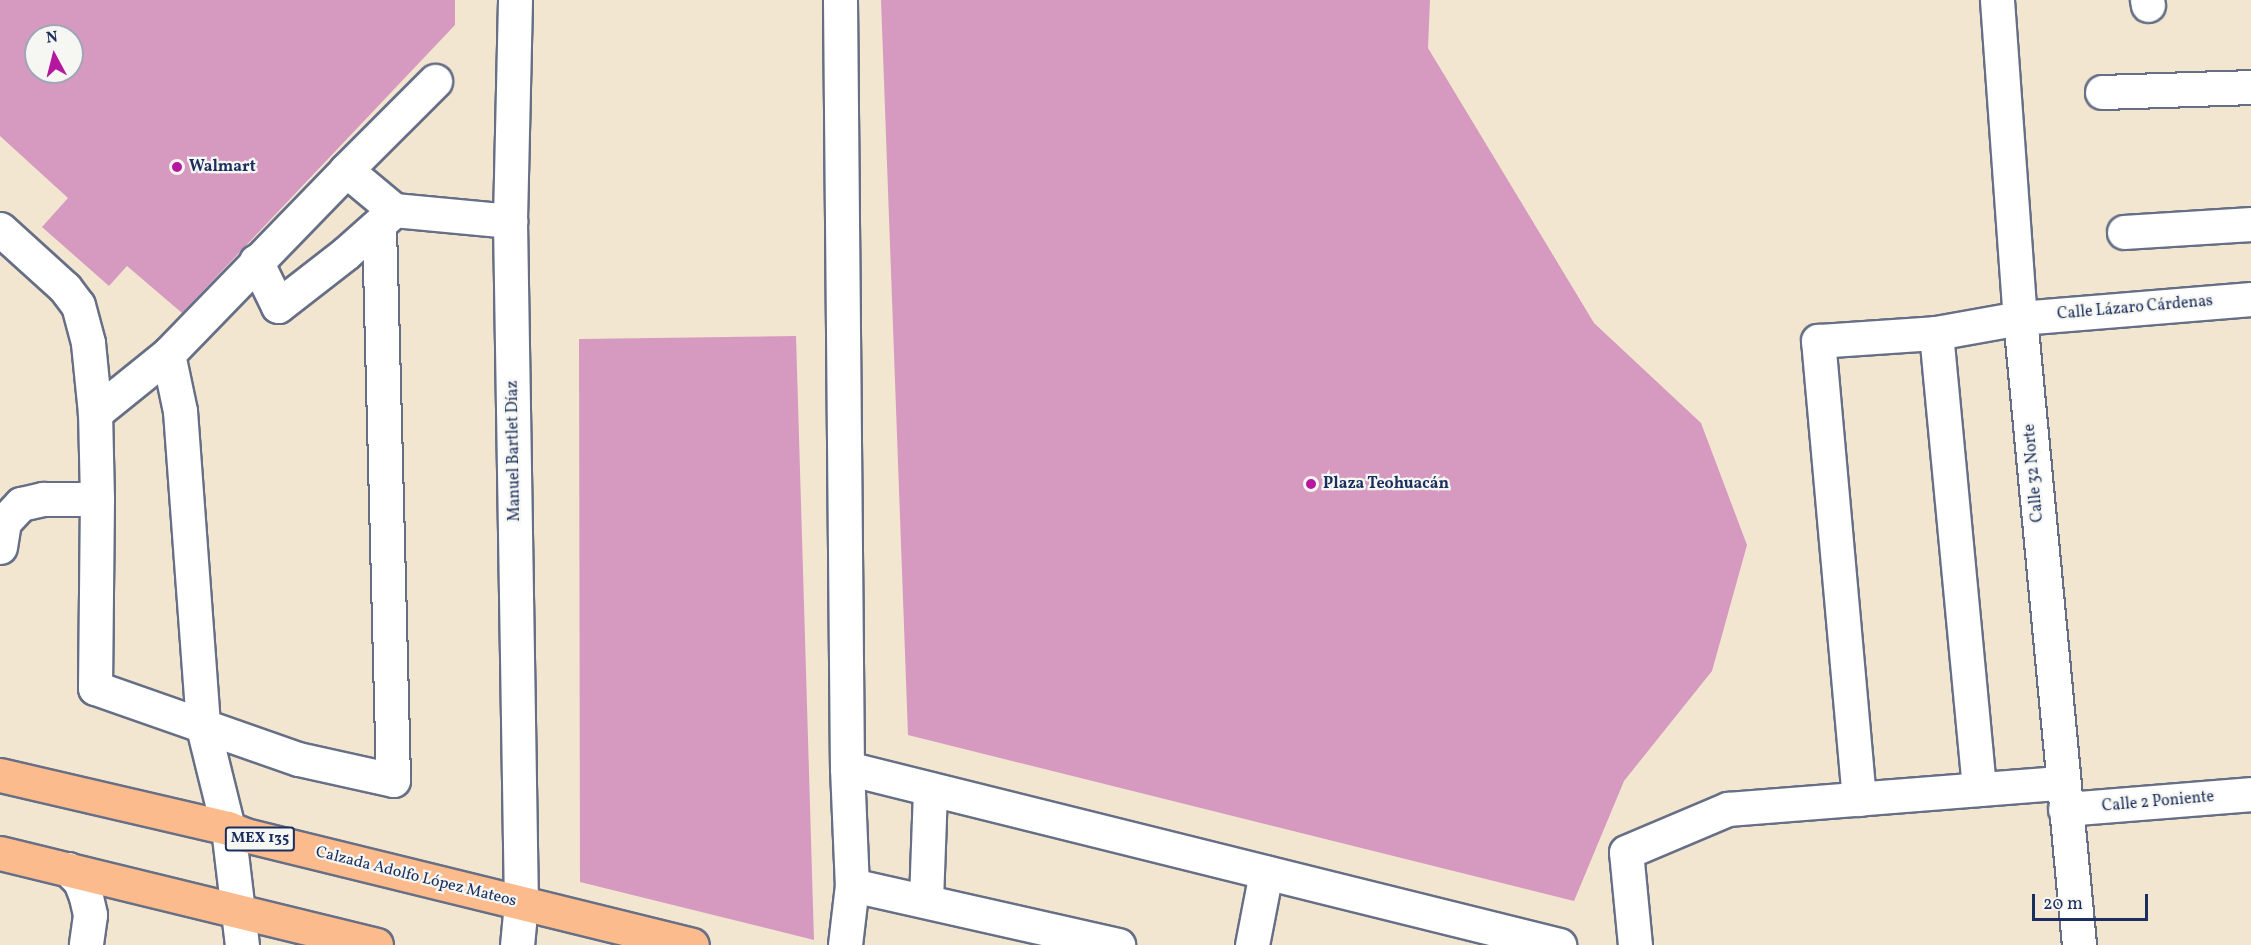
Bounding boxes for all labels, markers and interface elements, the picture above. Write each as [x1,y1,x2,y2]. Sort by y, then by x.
north arrow [24,24,84,84]
text: N [45,26,59,50]
place label: Walmart [189,157,256,177]
marker: Walmart [170,160,184,174]
street label: Calle Lázaro Cárdenas [2056,292,2214,324]
street label: Manuel Bartlet Díaz [503,380,525,522]
street label: Calle 32 Norte [2020,423,2048,523]
place label: Plaza Teohuacán [1323,474,1449,494]
marker: Plaza Teohuacán [1304,477,1318,491]
street label: Calle 2 Poniente [2101,788,2215,816]
road number: MEX 135 [224,827,296,851]
street label: Calzada Adolfo López Mateos [314,843,518,911]
scale bar [2035,882,2150,920]
text: 20 m [2043,892,2083,917]

